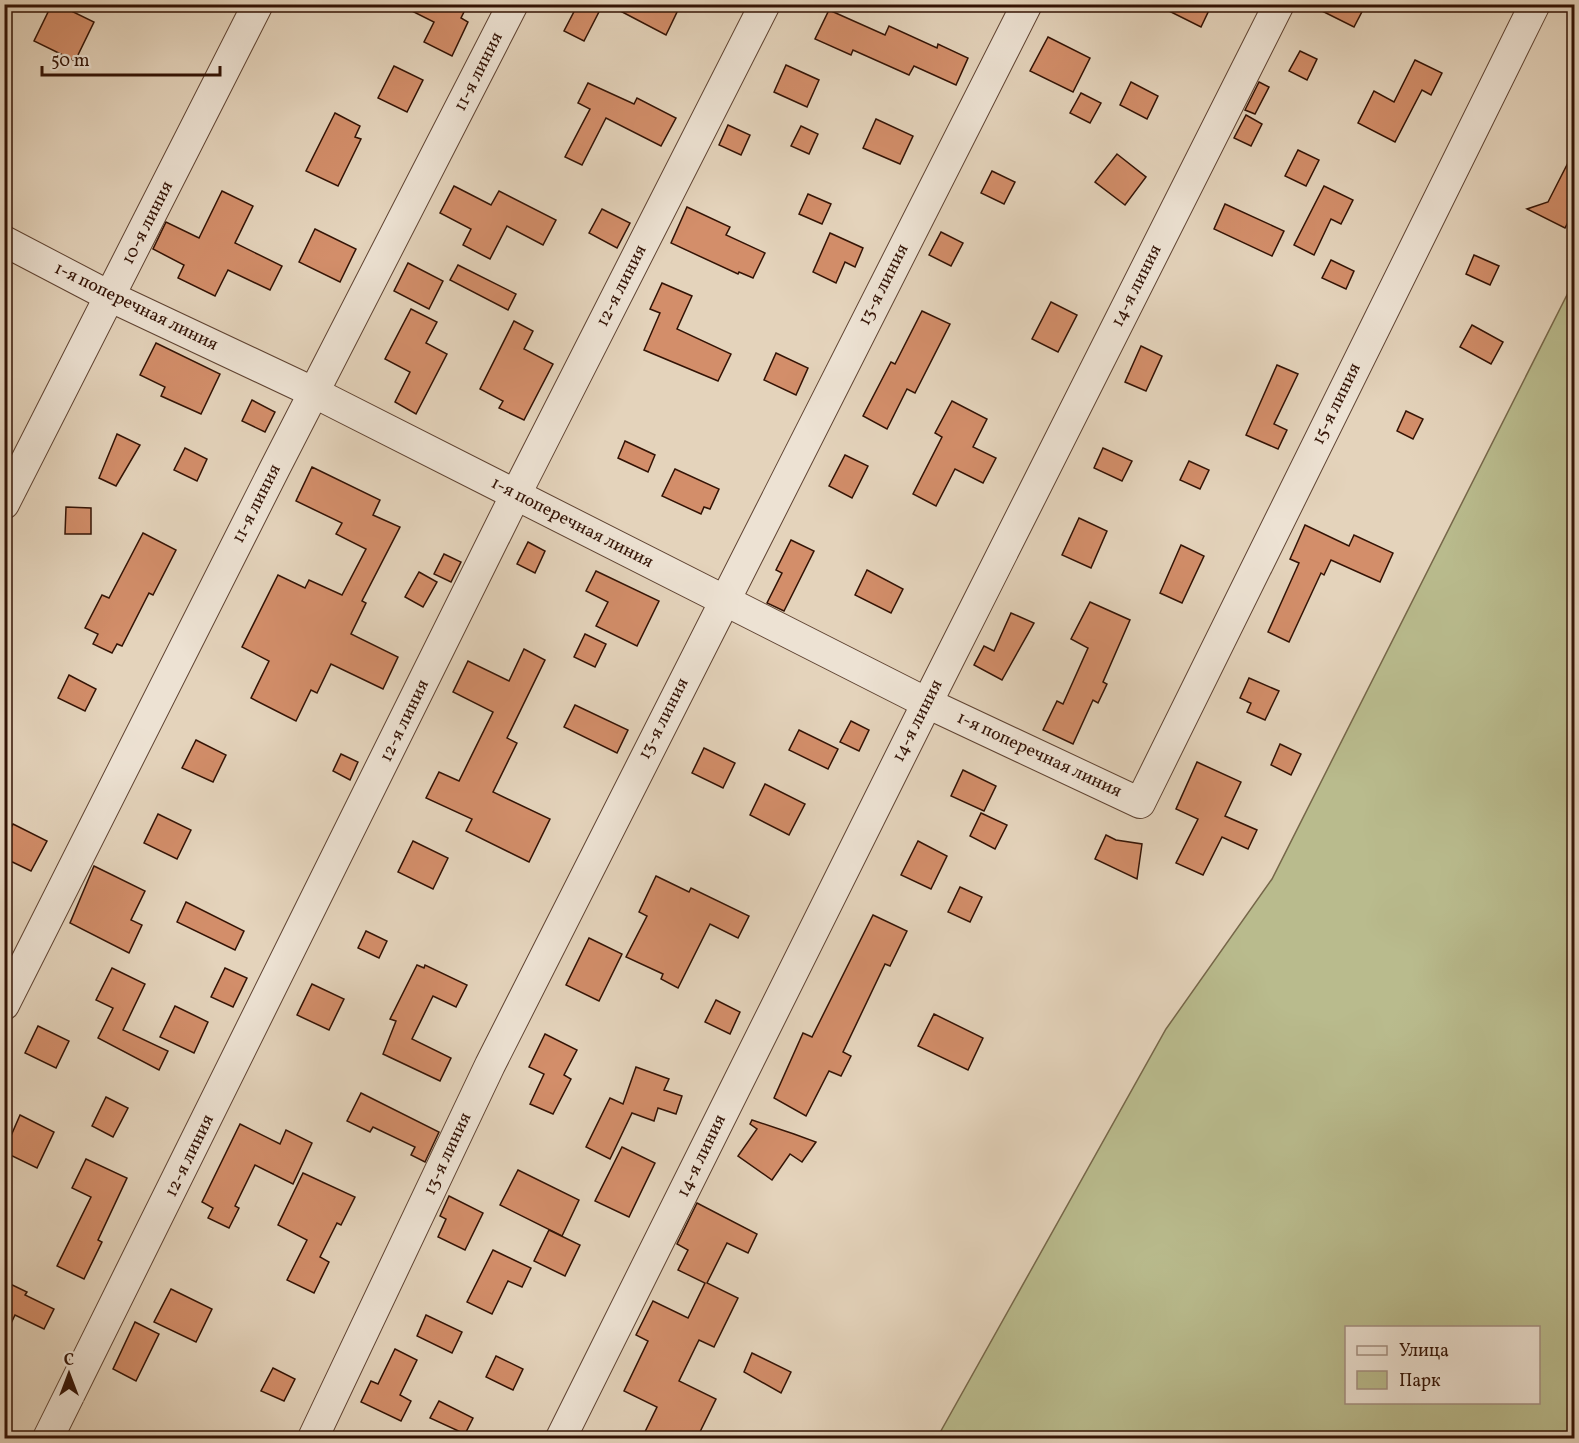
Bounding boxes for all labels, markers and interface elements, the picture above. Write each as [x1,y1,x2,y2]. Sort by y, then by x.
street label: 11-я линия [448,28,510,116]
scale bar [42,39,220,77]
text: 50 m [51,49,90,74]
street label: 10-я линия [116,177,180,269]
street label: 13-я линия [853,240,915,330]
street label: 14-я линия [1106,240,1168,332]
street label: 12-я линия [591,241,653,331]
street label: 1-я поперечная линия [50,256,222,358]
street label: 15-я линия [1306,359,1368,449]
street label: 11-я линия [226,460,288,548]
street label: 1-я поперечная линия [486,471,658,575]
street label: 13-я линия [633,674,695,764]
street label: 12-я линия [374,675,436,767]
street label: 14-я линия [887,675,949,767]
street label: 1-я поперечная линия [952,706,1126,804]
street label: 13-я линия [418,1108,478,1200]
street label: 12-я линия [159,1110,221,1202]
street label: 14-я линия [671,1110,733,1202]
legend [1345,1326,1540,1404]
text: Улица [1399,1339,1449,1364]
north arrow [39,1344,99,1404]
text: С [64,1350,74,1372]
text: Парк [1399,1369,1441,1394]

